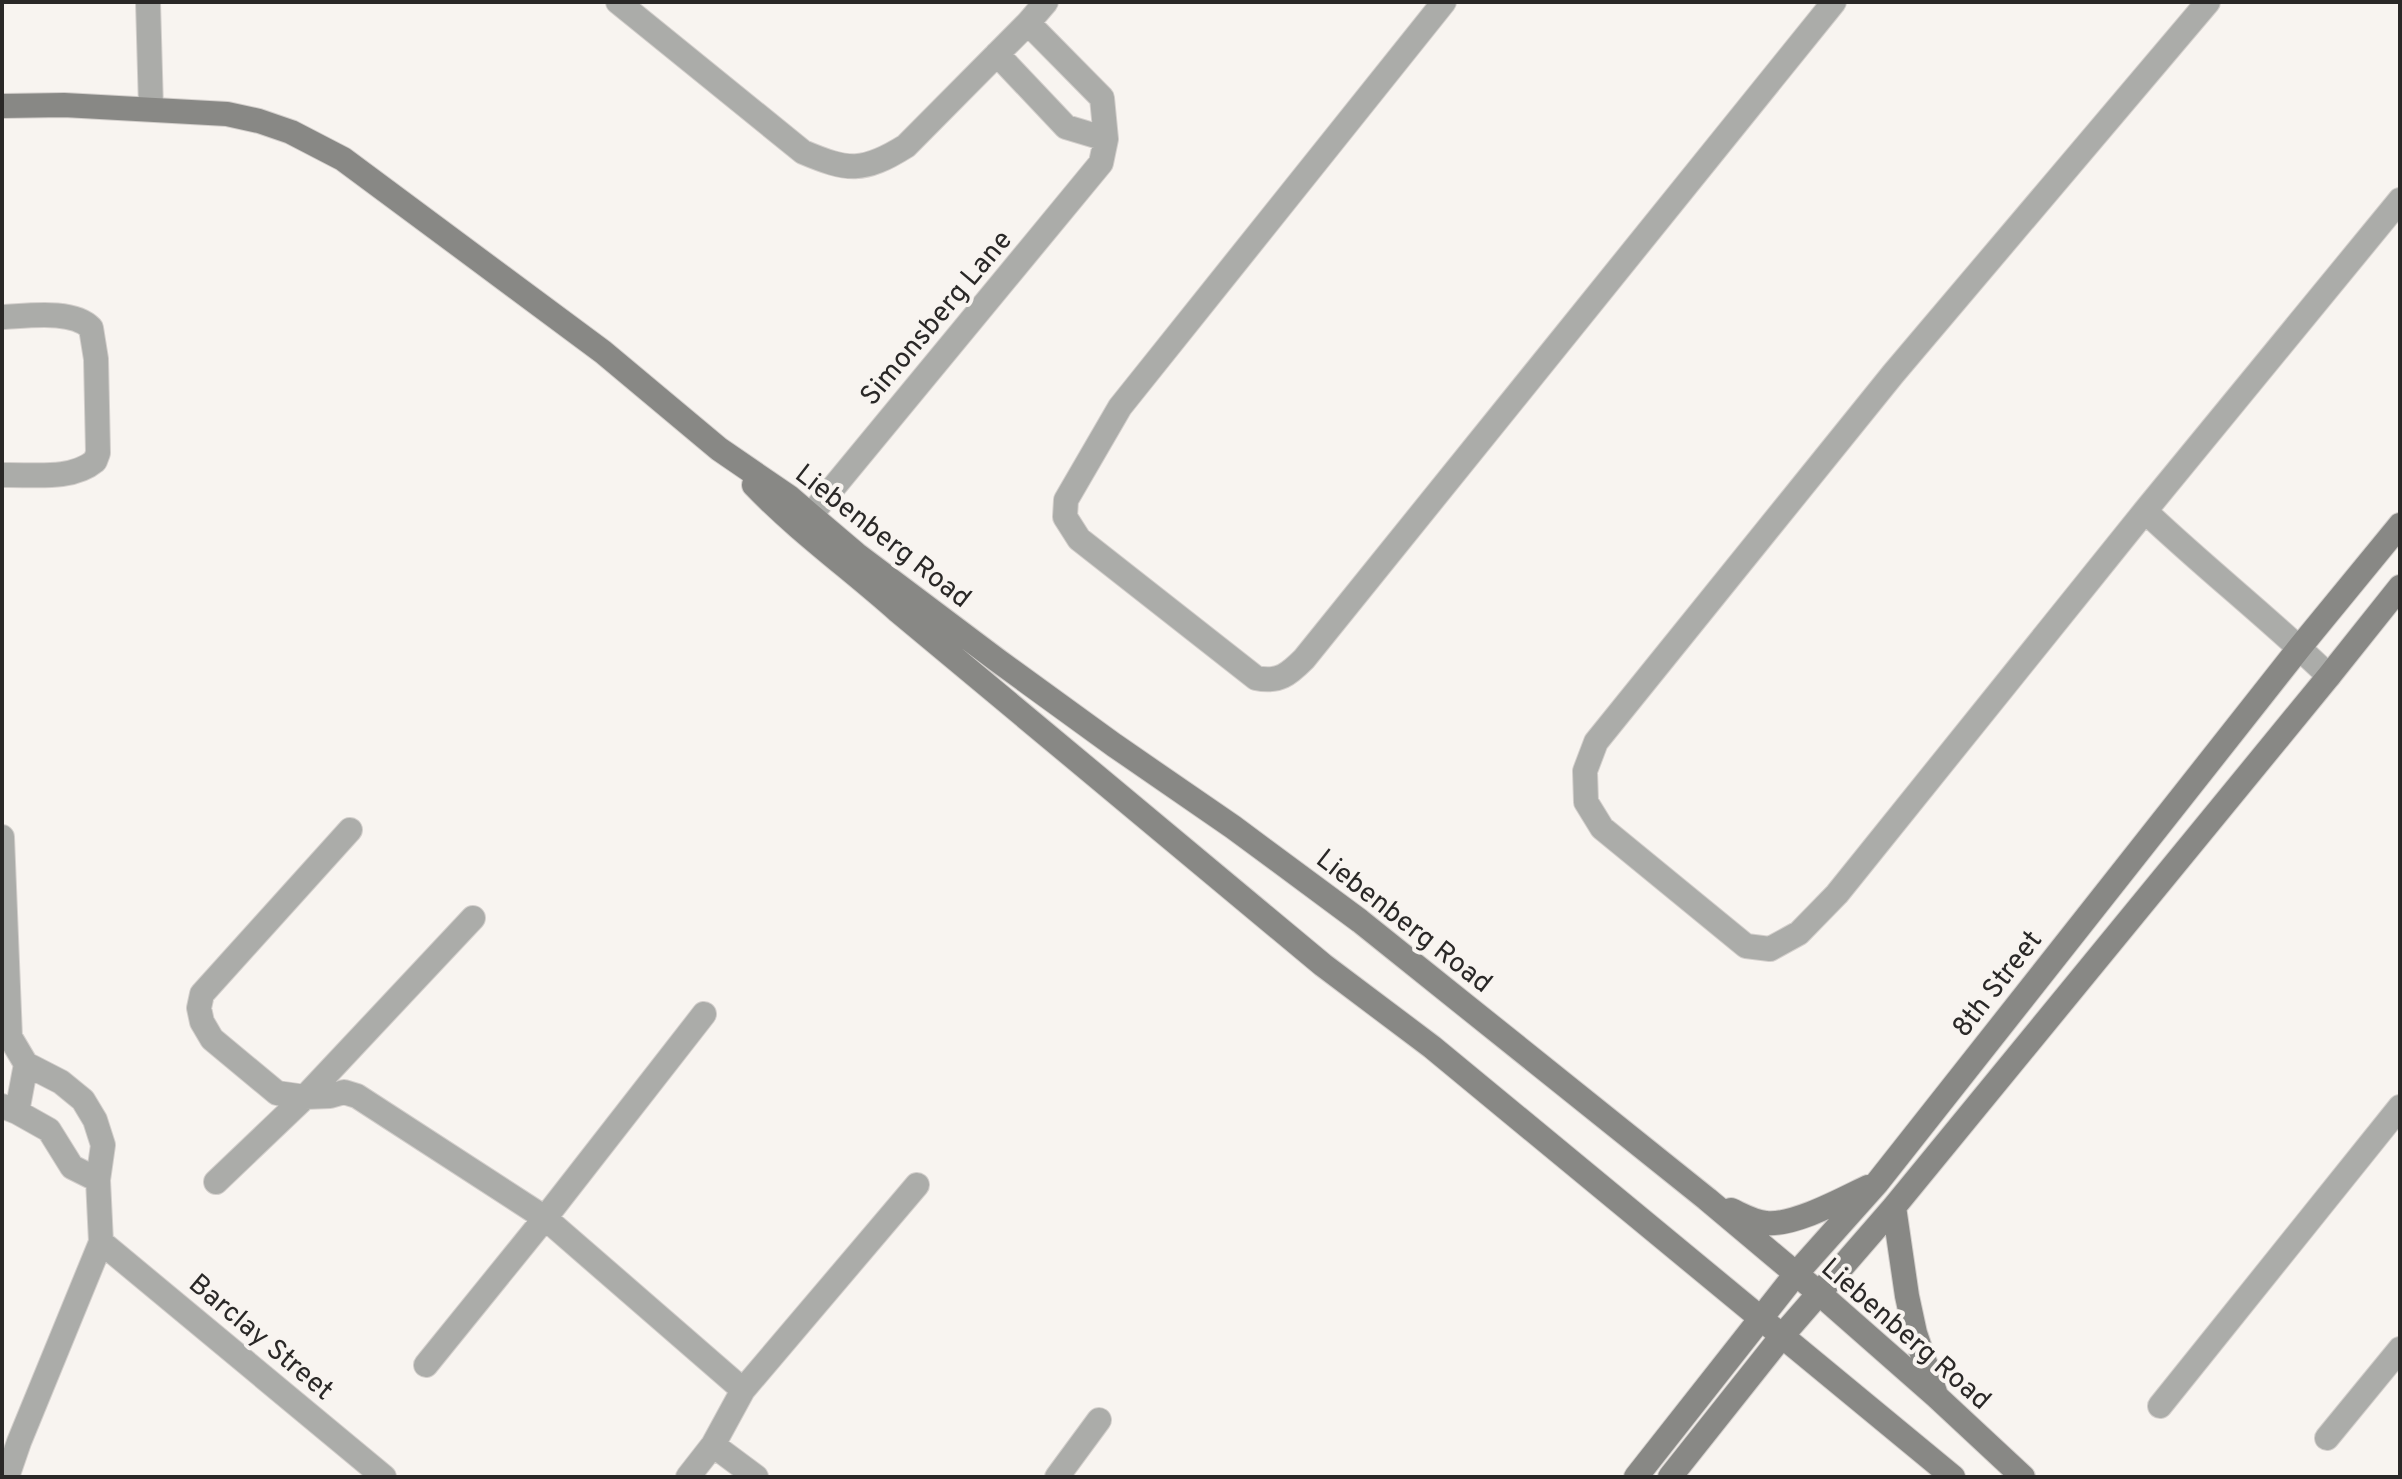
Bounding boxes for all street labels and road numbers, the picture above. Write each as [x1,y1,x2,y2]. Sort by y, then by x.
street label: Simonsberg Lane [853,224,1021,414]
street label: Liebenberg Road [787,457,978,617]
street label: Liebenberg Road [1308,842,1499,1002]
street label: 8th Street [1945,924,2051,1046]
street label: Liebenberg Road [1812,1251,1998,1419]
street label: Barclay Street [180,1267,340,1409]

